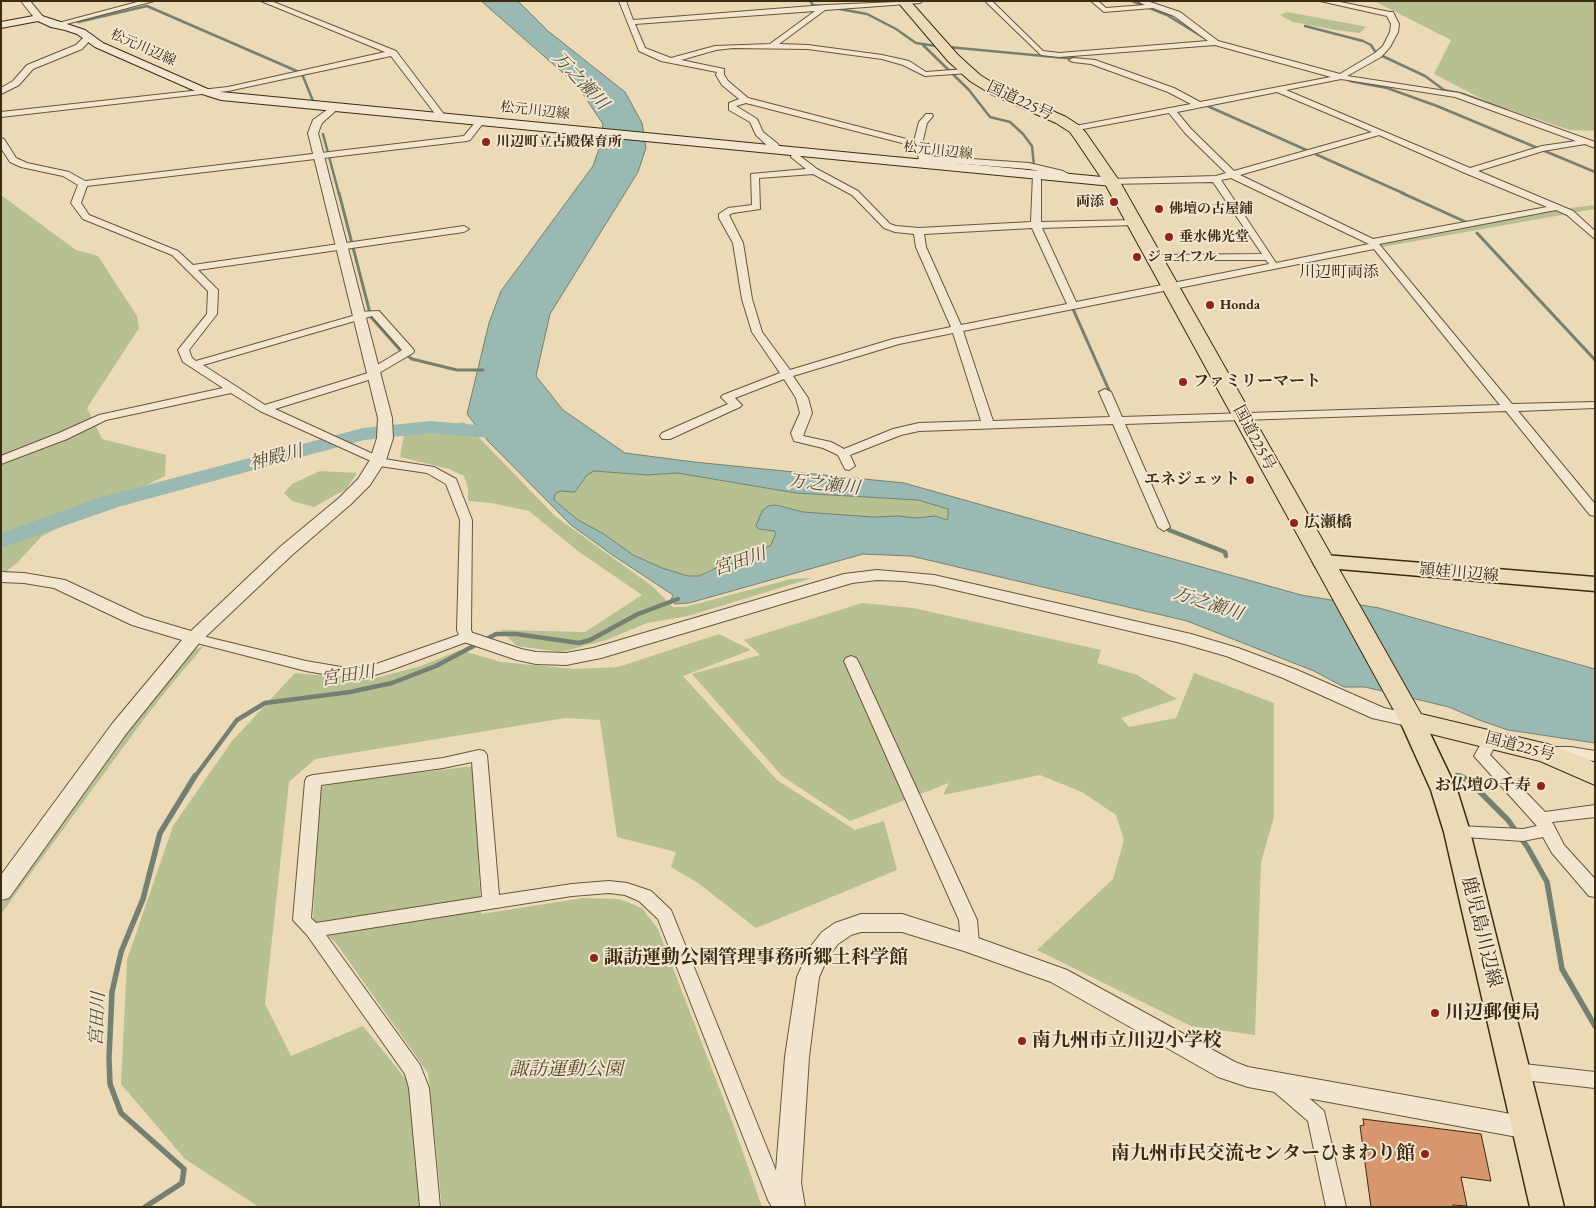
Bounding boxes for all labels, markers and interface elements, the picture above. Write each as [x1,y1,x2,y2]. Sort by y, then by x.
street label: 松元川辺線 [108,26,178,70]
water label: 万之瀬川 [548,47,612,115]
street label: 国道225号 [984,77,1056,125]
street label: 松元川辺線 [499,99,571,123]
place label: 川辺町立古殿保育所 [496,134,622,150]
marker: 川辺町立古殿保育所 [480,136,492,148]
street label: 松元川辺線 [902,139,974,163]
place label: 両添 [1076,194,1104,210]
marker: 両添 [1108,196,1120,208]
place label: 佛壇の古屋鋪 [1169,201,1253,217]
marker: 佛壇の古屋鋪 [1153,203,1165,215]
place label: 垂水佛光堂 [1179,229,1249,245]
marker: 垂水佛光堂 [1163,231,1175,243]
place label: ジョイフル [1147,249,1217,265]
marker: ジョイフル [1131,251,1143,263]
district label: 川辺町両添 [1299,263,1379,283]
place label: Honda [1220,297,1260,313]
marker: Honda [1204,299,1216,311]
place label: ファミリーマート [1193,372,1321,392]
marker: ファミリーマート [1177,376,1189,388]
street label: 国道225号 [1229,402,1279,474]
water label: 神殿川 [247,441,305,475]
water label: 万之瀬川 [787,470,861,500]
place label: エネジェット [1144,470,1240,490]
marker: エネジェット [1244,474,1256,486]
place label: 広瀬橋 [1304,513,1352,533]
marker: 広瀬橋 [1288,517,1300,529]
water label: 宮田川 [711,543,769,581]
street label: 頴娃川辺線 [1418,560,1500,586]
water label: 万之瀬川 [1170,583,1246,625]
water label: 宮田川 [320,661,376,691]
street label: 国道225号 [1483,729,1557,765]
place label: お仏壇の千寿 [1435,776,1531,796]
marker: お仏壇の千寿 [1535,780,1547,792]
street label: 鹿児島川辺線 [1456,874,1506,990]
place label: 諏訪運動公園管理事務所郷土科学館 [604,947,908,969]
marker: 諏訪運動公園管理事務所郷土科学館 [588,952,600,964]
water label: 宮田川 [86,991,110,1047]
place label: 川辺郵便局 [1445,1002,1540,1024]
marker: 川辺郵便局 [1429,1007,1441,1019]
place label: 南九州市立川辺小学校 [1032,1030,1222,1052]
marker: 南九州市立川辺小学校 [1016,1035,1028,1047]
park label: 諏訪運動公園 [509,1059,623,1081]
place label: 南九州市民交流センターひまわり館 [1111,1143,1415,1165]
marker: 南九州市民交流センターひまわり館 [1419,1148,1431,1160]

